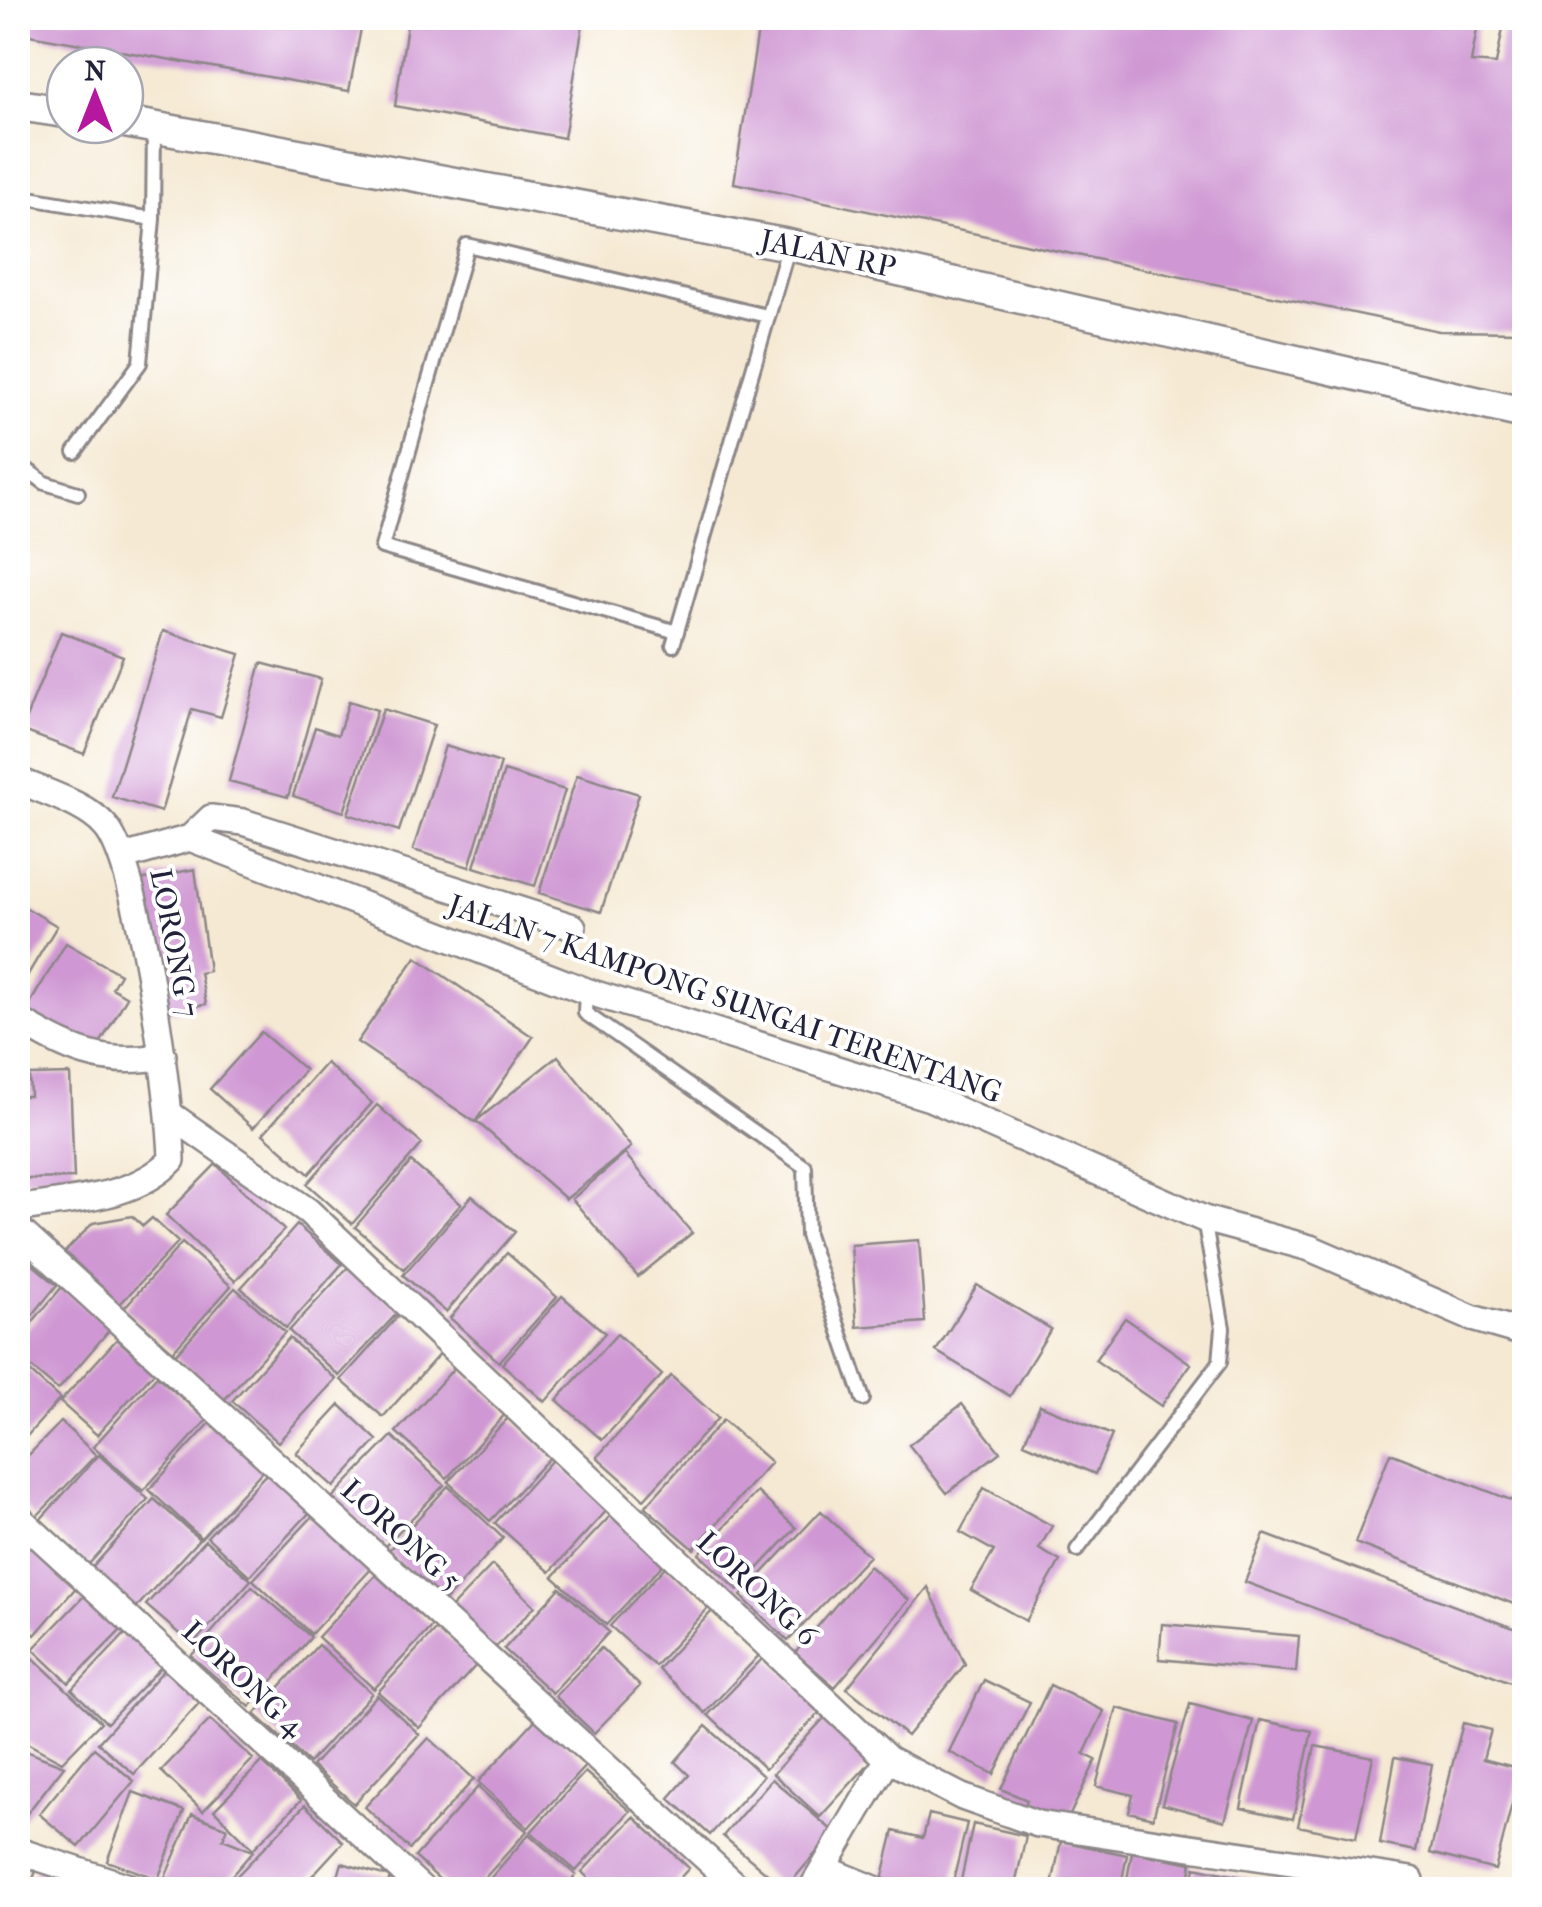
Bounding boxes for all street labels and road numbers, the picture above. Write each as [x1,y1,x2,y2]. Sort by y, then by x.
street label: JALAN RP [755,222,899,285]
street label: LORONG 7 [142,866,206,1020]
street label: JALAN 7 KAMPONG SUNGAI TERENTANG [442,887,1006,1110]
street label: LORONG 5 [334,1472,468,1598]
street label: LORONG 6 [689,1524,825,1654]
street label: LORONG 4 [175,1614,312,1745]

